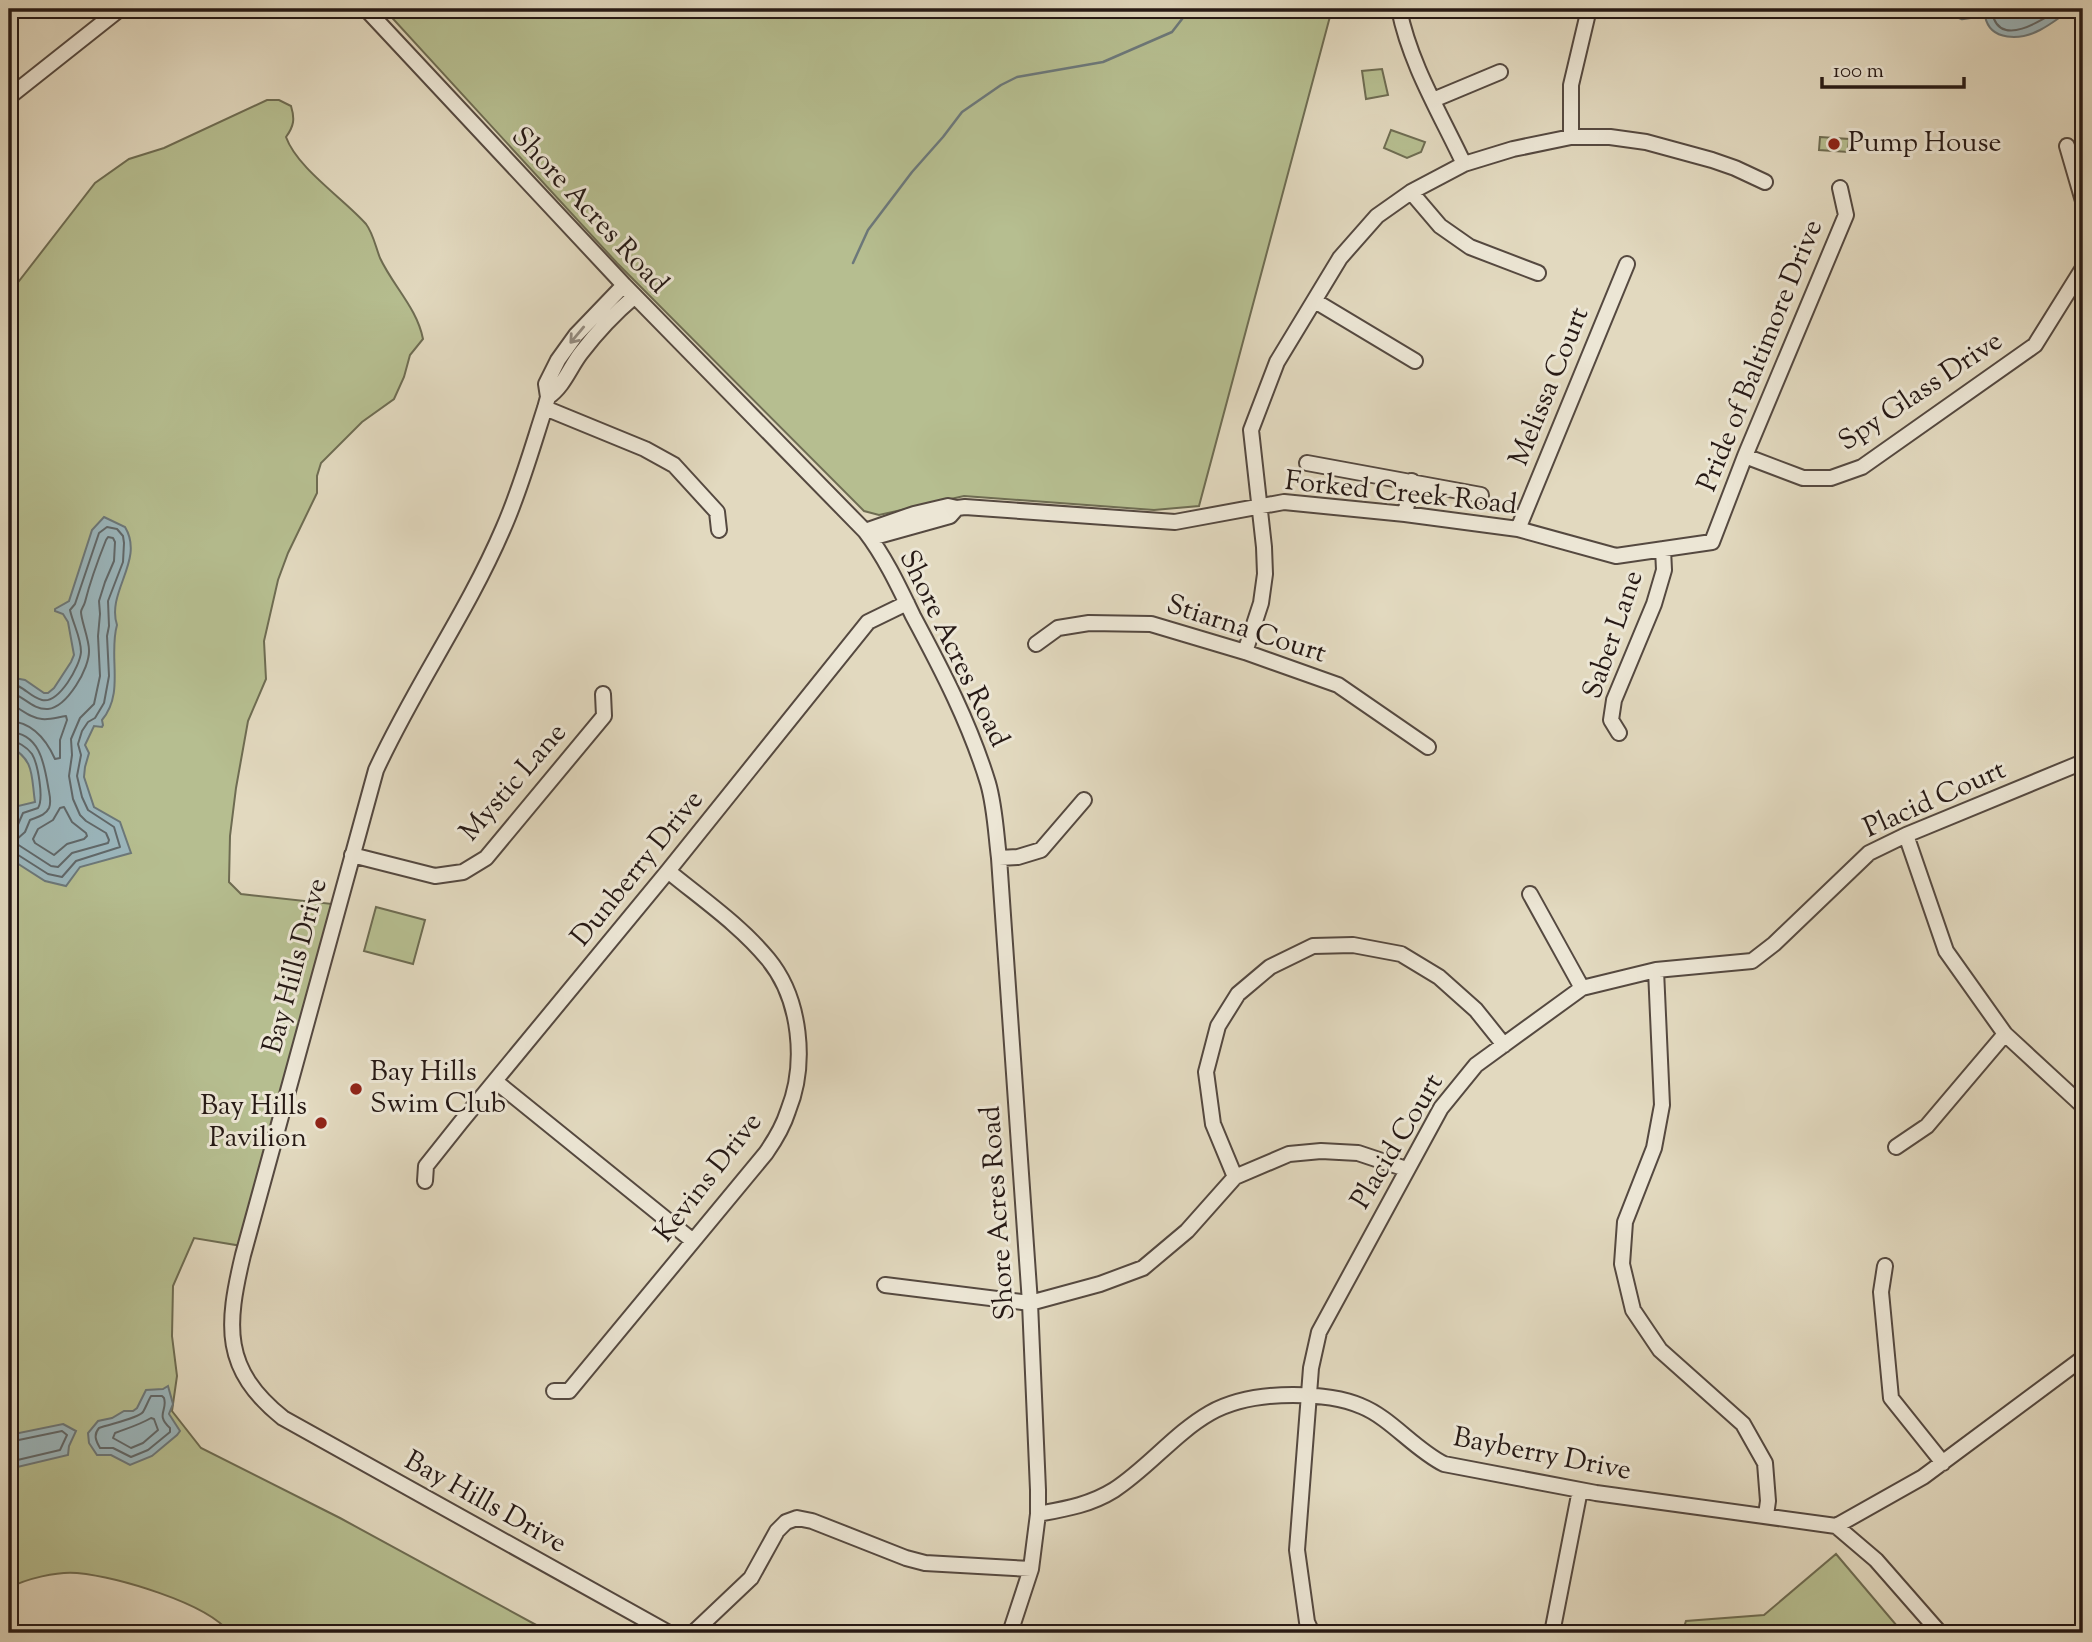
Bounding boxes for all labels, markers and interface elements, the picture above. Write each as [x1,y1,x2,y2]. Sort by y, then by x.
scale bar [1822,46,1964,90]
text: 100 m [1833,57,1884,87]
street label: Shore Acres Road [501,119,677,303]
place label: Pump House [1848,124,2002,164]
marker: Pump House [1826,136,1842,152]
street label: Pride of Baltimore Drive [1688,214,1834,498]
street label: Melissa Court [1500,301,1600,472]
street label: Spy Glass Drive [1831,322,2011,462]
one-way arrow [569,326,585,344]
street label: Forked Creek Road [1283,462,1519,526]
street label: Shore Acres Road [888,544,1018,755]
street label: Saber Lane [1573,565,1655,705]
street label: Stiarna Court [1161,585,1331,675]
street label: Mystic Lane [451,715,577,851]
street label: Placid Court [1858,751,2013,849]
street label: Dunberry Drive [562,782,714,956]
street label: Bay Hills Drive [253,874,339,1058]
place label: Bay Hills Swim Club [370,1053,506,1125]
street label: Placid Court [1342,1066,1454,1217]
marker: Bay Hills Swim Club [348,1081,364,1097]
place label: Bay Hills Pavilion [200,1087,307,1159]
street label: Shore Acres Road [972,1104,1026,1322]
street label: Kevins Drive [645,1105,773,1251]
marker: Bay Hills Pavilion [313,1115,329,1131]
street label: Bayberry Drive [1450,1418,1634,1492]
street label: Bay Hills Drive [397,1442,573,1564]

